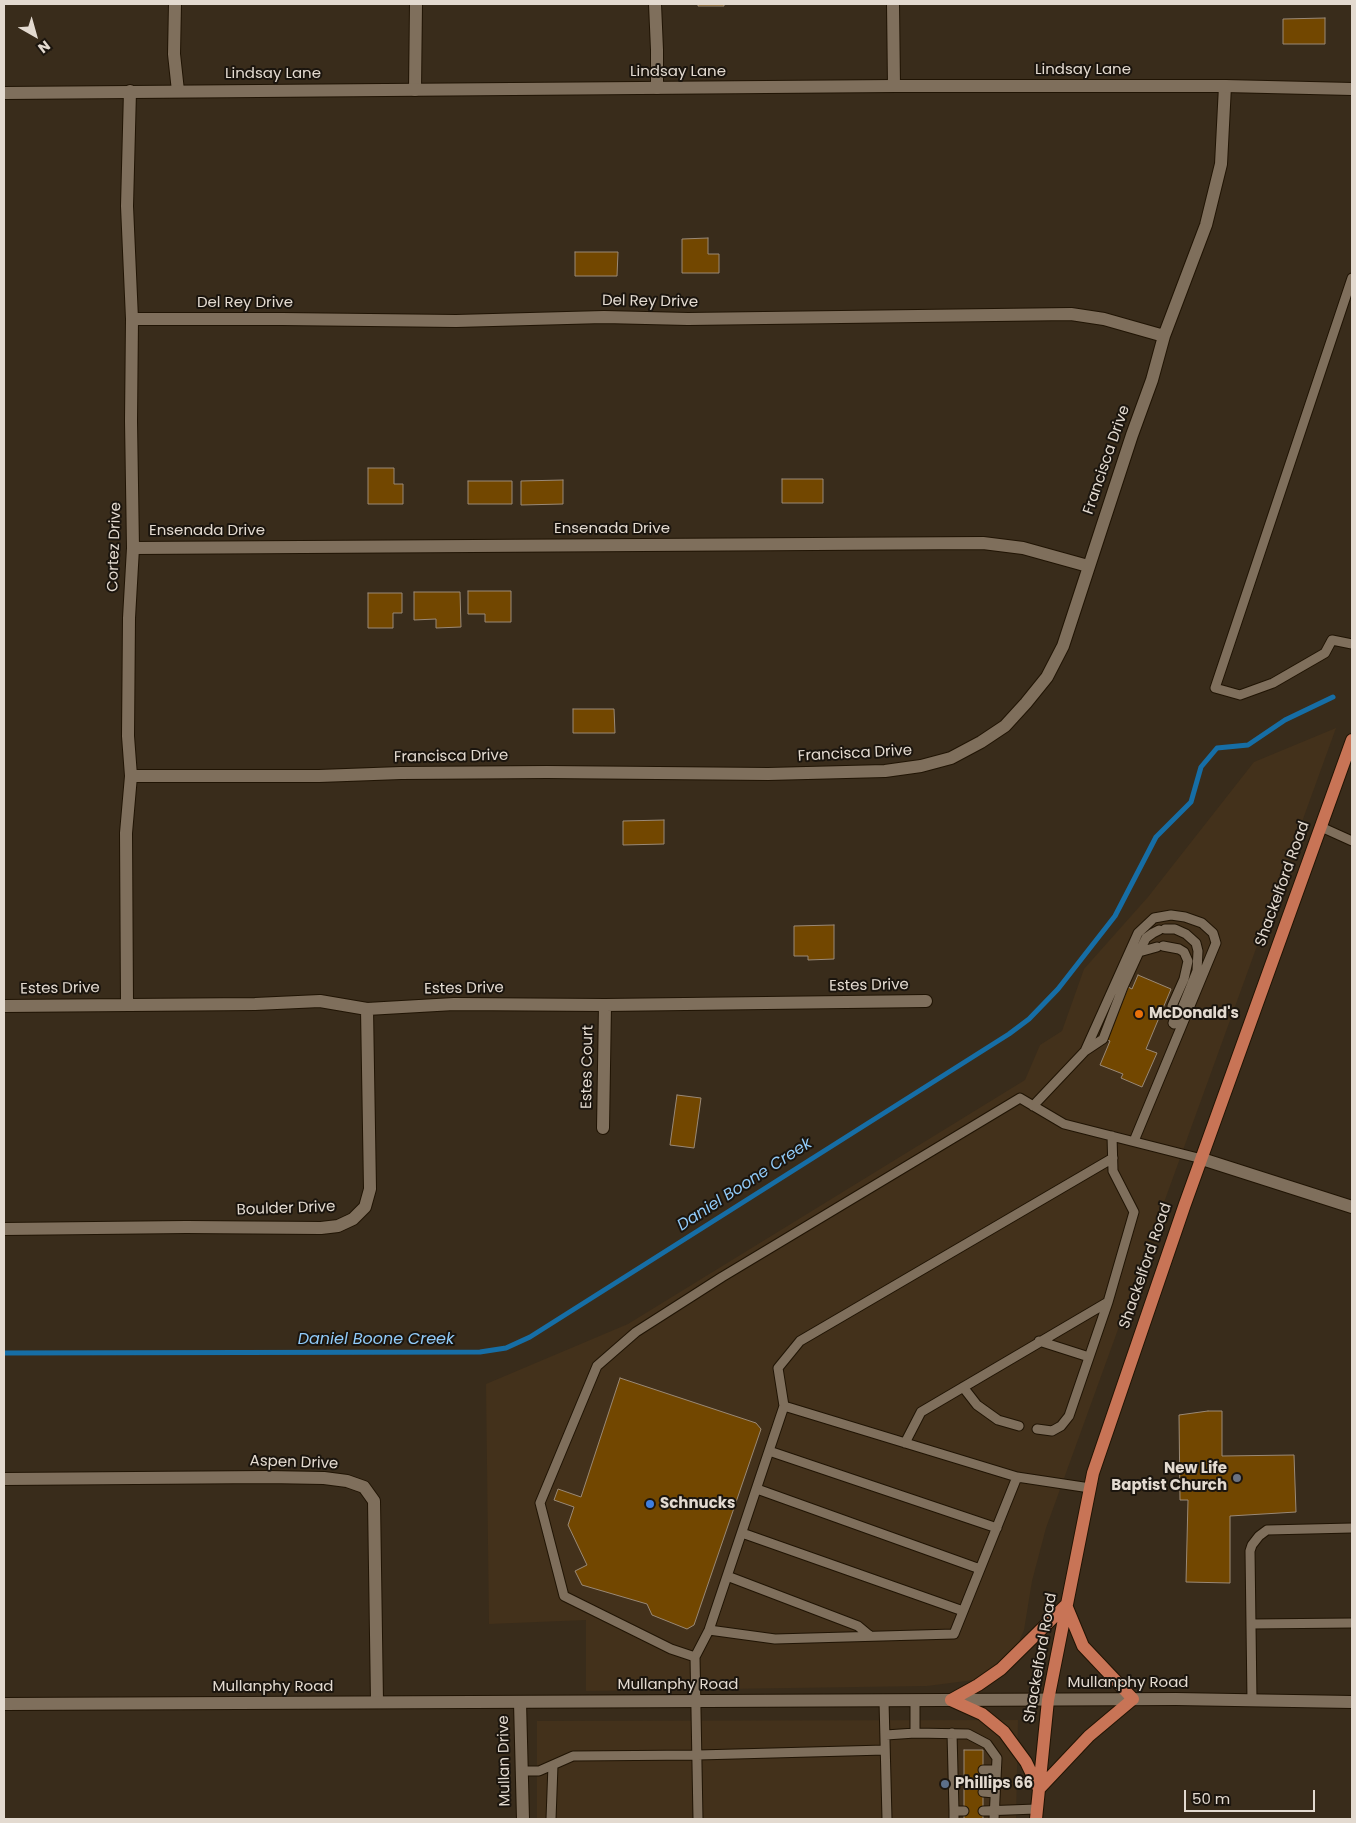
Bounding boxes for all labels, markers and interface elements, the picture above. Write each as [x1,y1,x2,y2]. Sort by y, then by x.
north arrow [10,10,60,60]
text: N [34,36,55,58]
street label: Lindsay Lane [1035,61,1131,79]
street label: Lindsay Lane [630,63,726,81]
street label: Lindsay Lane [225,65,321,83]
street label: Del Rey Drive [602,292,698,312]
street label: Del Rey Drive [197,294,293,312]
street label: Francisca Drive [1080,403,1134,517]
street label: Cortez Drive [104,502,126,592]
street label: Ensenada Drive [554,520,670,538]
street label: Ensenada Drive [149,522,265,540]
street label: Francisca Drive [797,742,913,766]
street label: Francisca Drive [394,747,508,767]
street label: Shackelford Road [1252,819,1314,949]
street label: Estes Drive [829,976,909,996]
street label: Estes Drive [20,979,100,999]
street label: Estes Drive [424,979,504,999]
place label: McDonald's [1149,1005,1239,1023]
marker: McDonald's [1133,1008,1145,1020]
street label: Estes Court [578,1025,598,1109]
water label: Daniel Boone Creek [674,1134,816,1236]
street label: Boulder Drive [236,1198,336,1220]
street label: Shackelford Road [1116,1201,1176,1331]
water label: Daniel Boone Creek [298,1330,454,1350]
street label: Aspen Drive [249,1452,339,1474]
place label: New Life Baptist Church [1111,1460,1227,1495]
marker: New Life Baptist Church [1231,1472,1243,1484]
place label: Schnucks [660,1495,735,1513]
marker: Schnucks [644,1498,656,1510]
street label: Shackelford Road [1021,1592,1061,1724]
street label: Mullanphy Road [1068,1674,1188,1692]
street label: Mullanphy Road [618,1676,738,1694]
street label: Mullanphy Road [213,1678,333,1696]
street label: Mullan Drive [495,1715,515,1807]
place label: Phillips 66 [955,1775,1033,1793]
marker: Phillips 66 [939,1778,951,1790]
scale bar [1186,1780,1317,1812]
text: 50 m [1192,1788,1230,1809]

